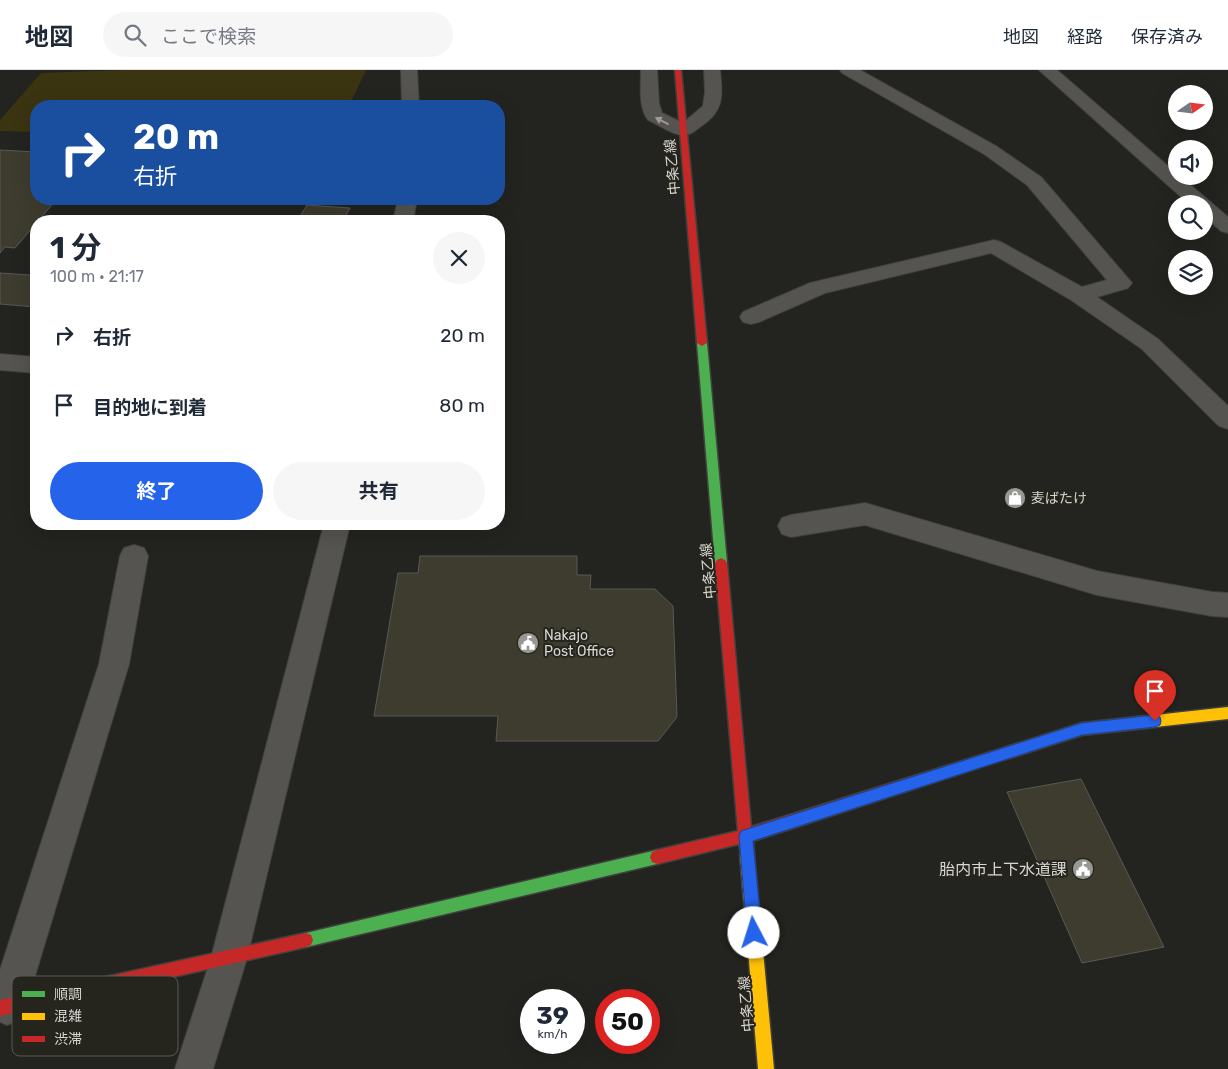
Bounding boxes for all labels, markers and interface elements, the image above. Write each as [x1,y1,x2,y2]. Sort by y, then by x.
search box [103,12,453,57]
icon: search [121,21,149,49]
text: 地図 [25,23,73,51]
text: ここで検索 [161,25,256,48]
text: 地図 [1003,26,1039,48]
text: 経路 [1067,26,1103,48]
text: 保存済み [1131,26,1203,48]
north arrow [1168,85,1212,130]
map controls [1168,85,1213,295]
text: 20 m [133,116,219,158]
one-way arrow [655,117,670,125]
icon: right [50,120,115,185]
street label: 中条乙線 [662,138,683,196]
button: sound [1168,140,1213,185]
text: 右折 [133,163,177,190]
button: search [1168,195,1213,240]
text: 1 分 [50,230,101,266]
button: close [433,232,485,284]
button: layers [1168,250,1213,295]
text: 100 m · 21:17 [50,267,144,286]
icon: right [50,321,78,349]
text: 20 m [440,324,485,347]
text: 右折 [93,326,131,349]
icon: arrive [50,391,78,419]
text: 80 m [439,394,485,417]
text: 目的地に到着 [93,396,207,419]
button: 終了 [50,462,263,520]
button: 共有 [273,462,485,520]
shop icon: 麦ばたけ [1003,486,1027,510]
place label: 麦ばたけ [1031,490,1087,507]
street label: 中条乙線 [698,542,719,600]
place label: Nakajo Post Office [544,627,614,660]
public building icon: Nakajo Post Office [516,631,540,655]
pin [1134,670,1176,721]
icon: arrive [1141,677,1169,705]
public building icon: 胎内市上下水道課 [1071,857,1095,881]
place label: 胎内市上下水道課 [939,860,1067,879]
position arrow [727,906,779,958]
street label: 中条乙線 [736,975,757,1033]
legend [12,976,178,1056]
text: 順調 [54,986,82,1003]
speed limit sign: 50 [595,989,660,1054]
text: 39 [536,1001,569,1030]
text: 混雑 [54,1008,82,1025]
text: km/h [538,1027,567,1041]
text: 渋滞 [54,1031,82,1048]

